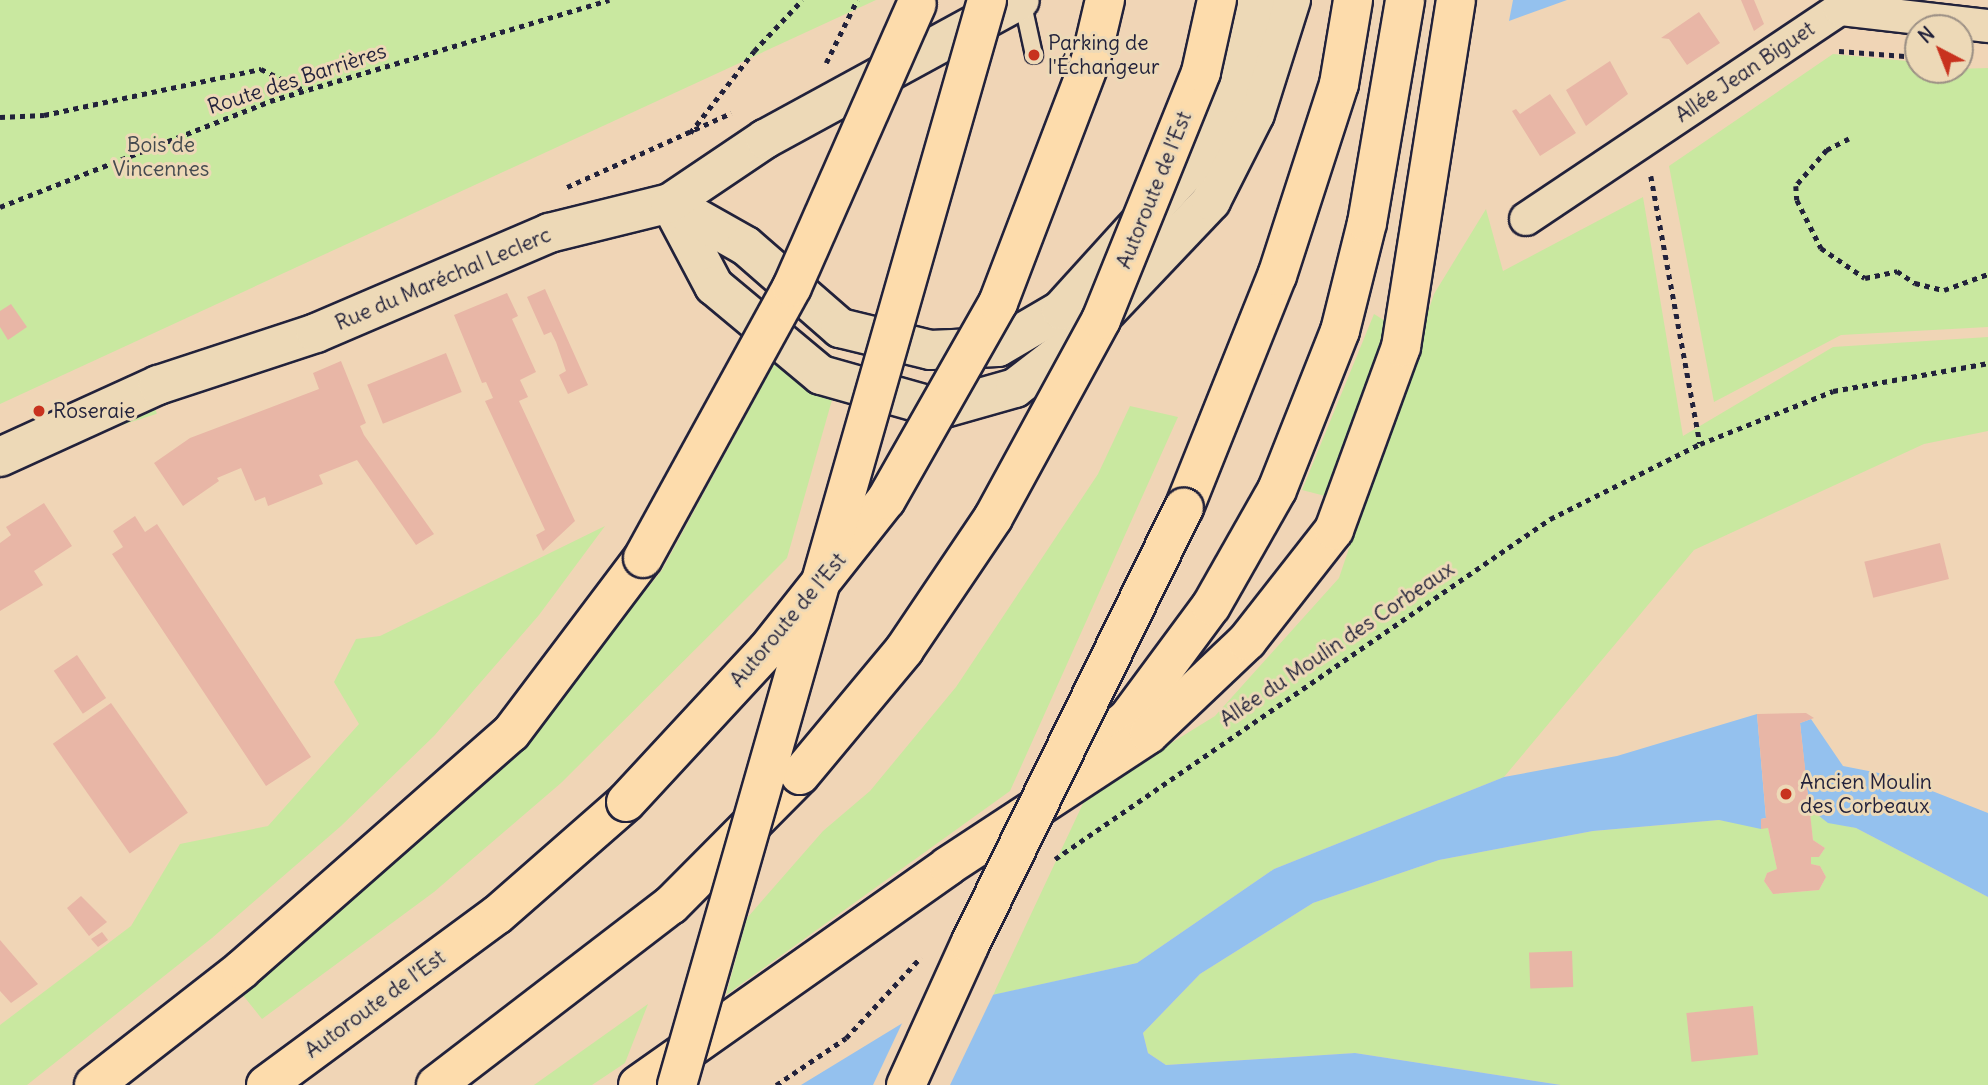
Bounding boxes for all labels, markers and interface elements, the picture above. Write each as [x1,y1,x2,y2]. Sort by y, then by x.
north arrow [1904,14,1974,84]
street label: Allée Jean Biguet [1671,16,1819,128]
text: N [1913,22,1939,48]
place label: Parking de l'Échangeur [1048,30,1159,80]
street label: Route des Barrières [205,38,389,120]
marker: Parking de l'Échangeur [1026,47,1042,63]
street label: Autoroute de l’Est [1111,108,1197,272]
park label: Bois de Vincennes [113,132,209,182]
street label: Rue du Maréchal Leclerc [331,222,555,336]
place label: Roseraie [53,398,135,424]
marker: Roseraie [31,403,47,419]
street label: Autoroute de l’Est [725,548,851,692]
street label: Allée du Moulin des Corbeaux [1215,556,1459,732]
place label: Ancien Moulin des Corbeaux [1800,769,1932,819]
marker: Ancien Moulin des Corbeaux [1778,786,1794,802]
street label: Autoroute de l’Est [300,945,450,1063]

